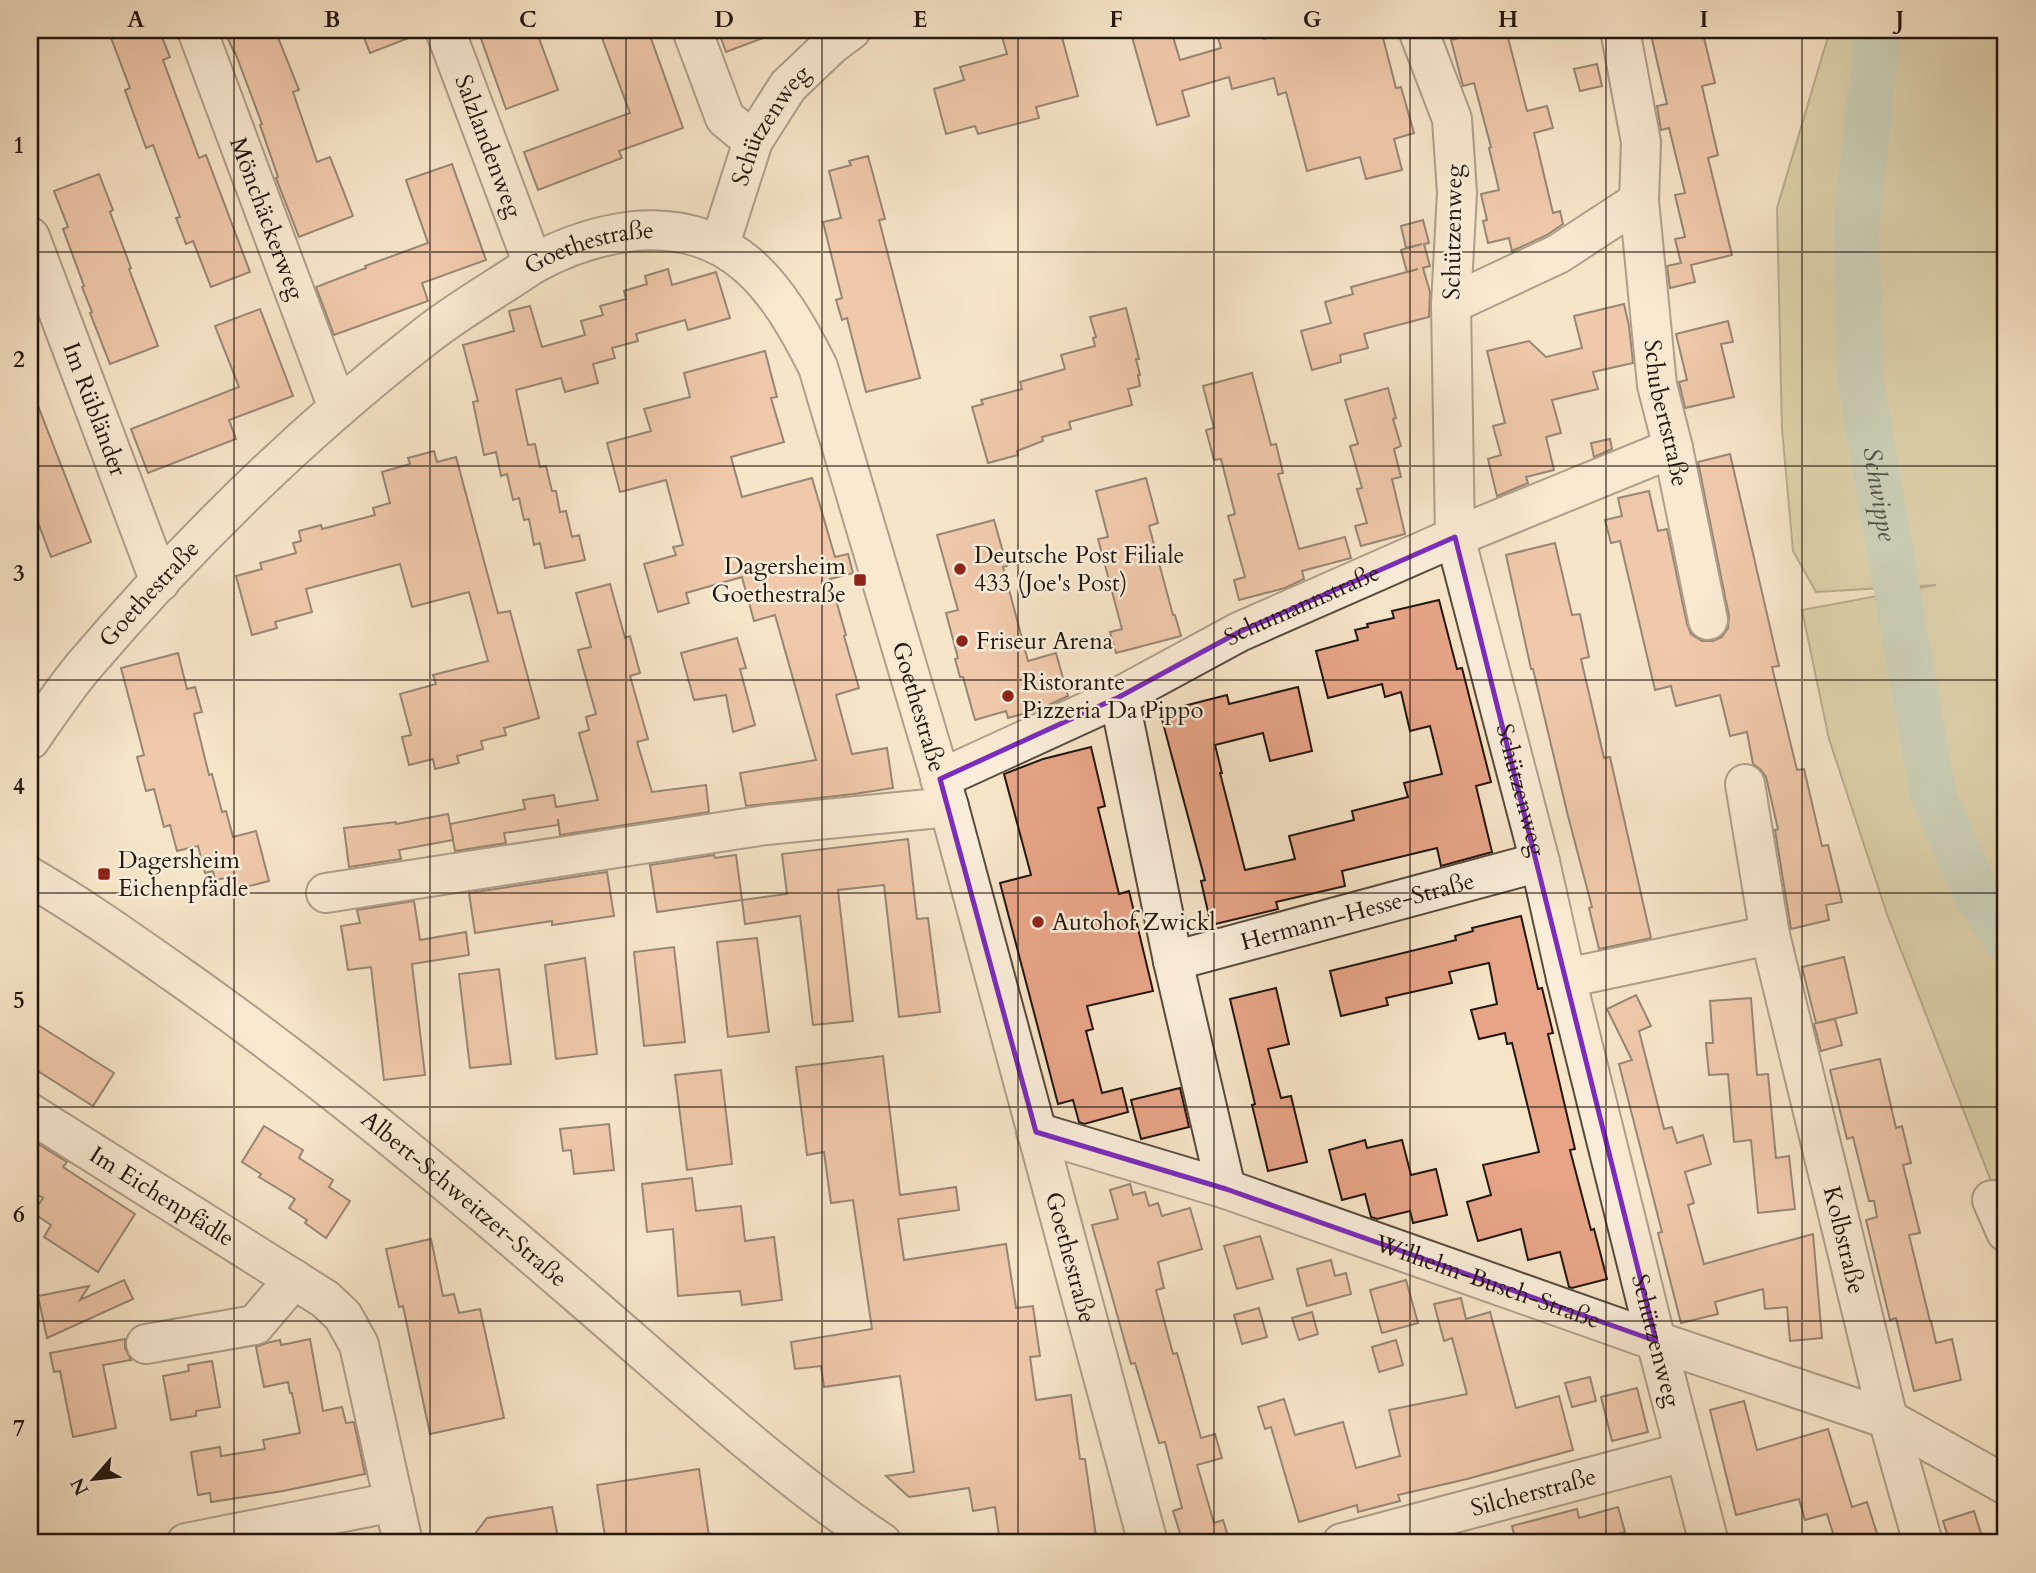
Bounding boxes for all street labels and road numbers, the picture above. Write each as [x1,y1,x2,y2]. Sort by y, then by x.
street label: Schützenweg [723,57,818,190]
street label: Salzlandenweg [447,70,531,223]
street label: Mönchäckerweg [222,132,313,305]
street label: Schützenweg [1435,163,1471,300]
street label: Goethestraße [518,214,654,282]
street label: Im Rübländer [55,338,135,481]
street label: Schubertstraße [1636,338,1697,489]
street label: Goethestraße [91,533,206,654]
street label: Schumannstraße [1218,556,1385,654]
street label: Goethestraße [884,638,954,776]
street label: Schützenweg [1488,720,1554,860]
street label: Hermann-Hesse-Straße [1237,864,1478,959]
street label: Albert-Schweitzer-Straße [354,1103,575,1295]
street label: Im Eichenpfädle [83,1138,241,1254]
street label: Kolbstraße [1815,1183,1873,1297]
street label: Goethestraße [1037,1188,1104,1326]
street label: Wilhelm-Busch-Straße [1370,1226,1605,1337]
street label: Schützenweg [1624,1271,1689,1411]
street label: Silcherstraße [1467,1460,1600,1525]

